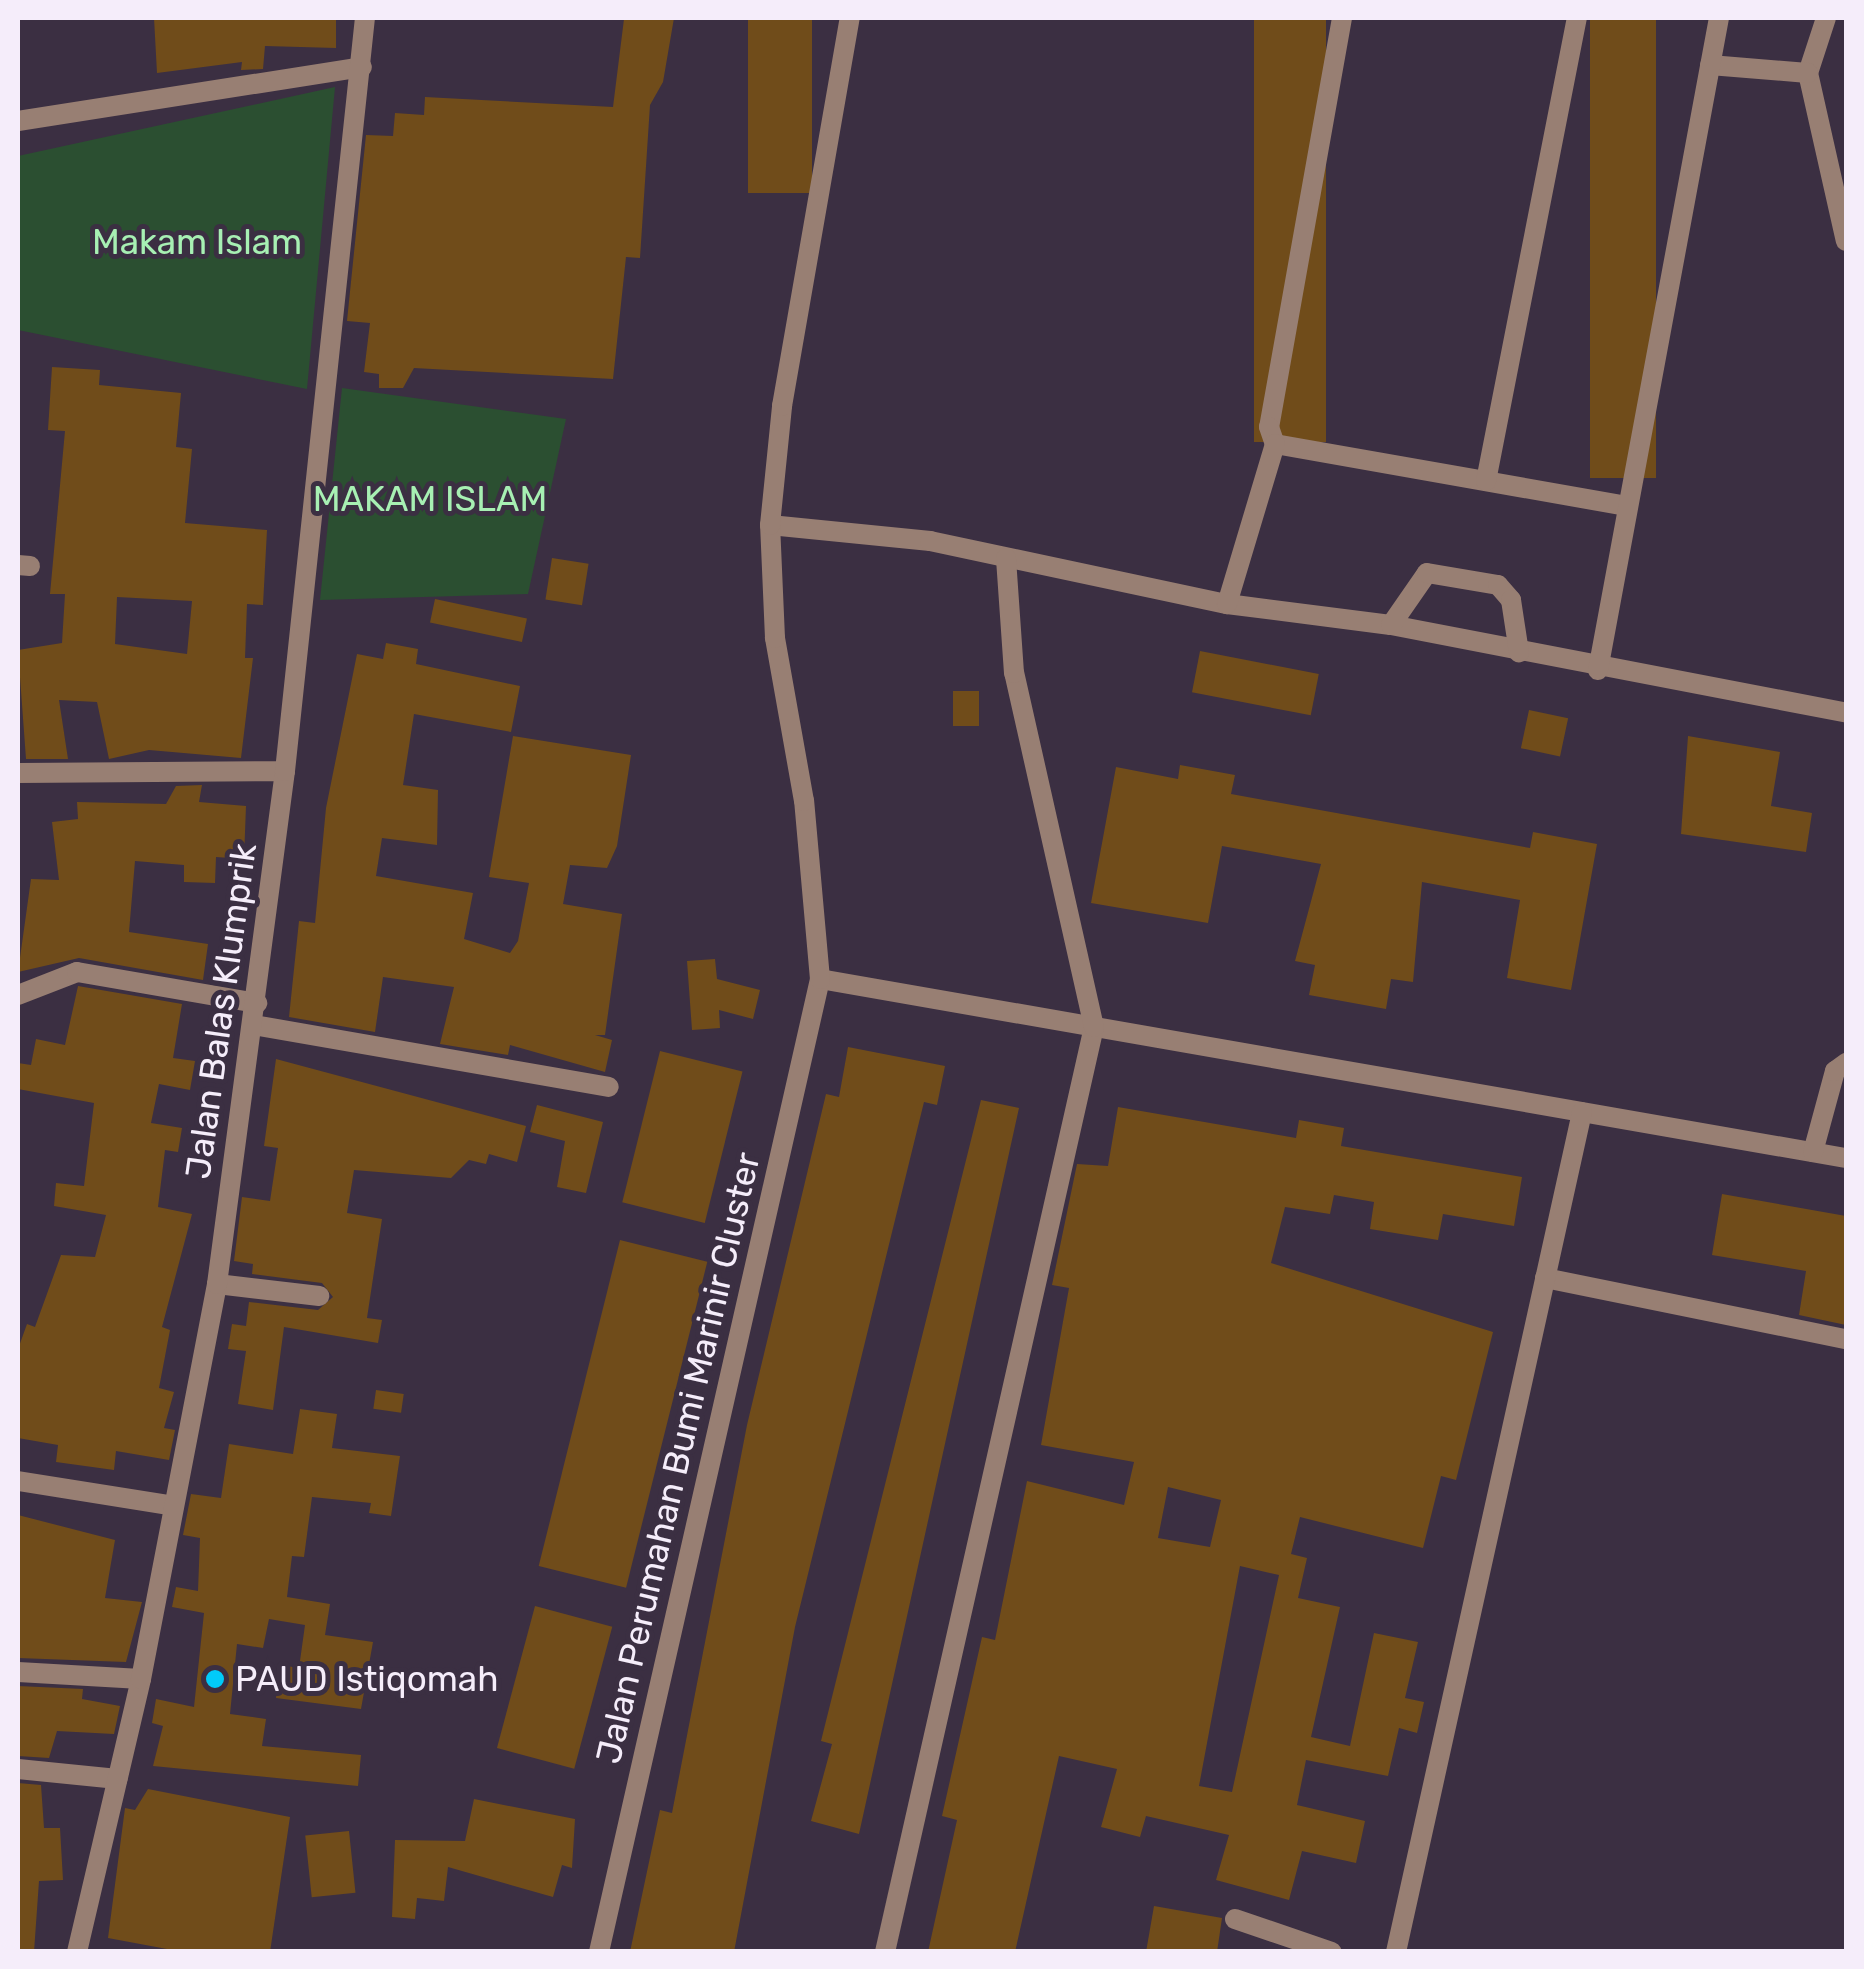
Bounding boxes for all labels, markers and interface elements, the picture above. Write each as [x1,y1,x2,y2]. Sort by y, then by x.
park label: Makam Islam [92,221,302,263]
park label: MAKAM ISLAM [313,478,547,520]
street label: Jalan Balas Klumprik [177,841,265,1181]
street label: Jalan Perumahan Bumi Marinir Cluster [587,1148,769,1768]
place label: PAUD Istiqomah [235,1658,498,1700]
marker: PAUD Istiqomah [204,1668,226,1690]

